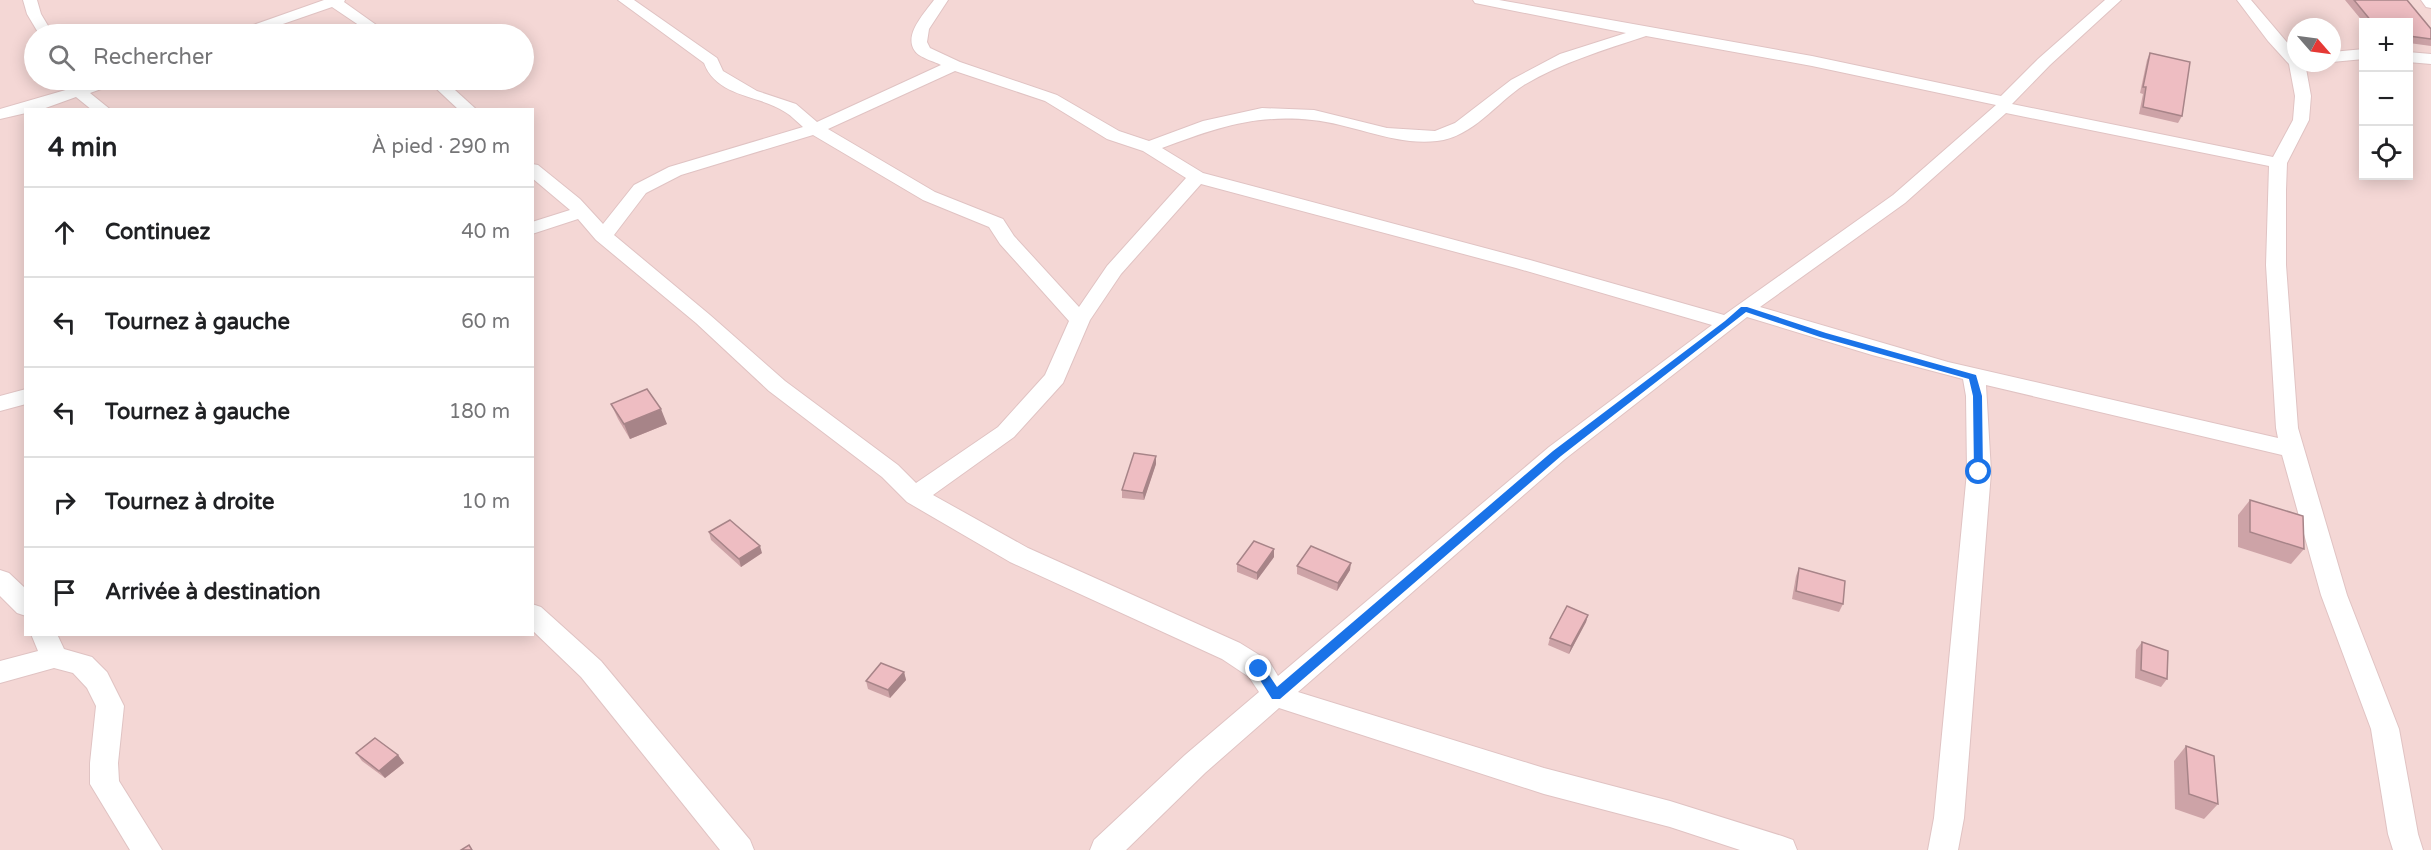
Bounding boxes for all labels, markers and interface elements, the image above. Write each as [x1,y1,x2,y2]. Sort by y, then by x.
north arrow [2287,18,2341,72]
map controls [2359,18,2413,180]
button: + [2359,18,2413,72]
search box [24,24,534,90]
icon: search [45,41,78,74]
text: Rechercher [93,44,213,70]
button: − [2359,72,2413,126]
button: locate [2359,126,2413,180]
text: 4 min [48,132,117,163]
text: À pied · 290 m [372,135,510,159]
icon: ahead [48,216,81,249]
text: Continuez [105,219,210,245]
text: 40 m [461,220,510,244]
icon: left [48,306,81,339]
text: Tournez à gauche [105,309,290,335]
text: 60 m [461,310,510,334]
icon: left [48,396,81,429]
text: Tournez à gauche [105,399,290,425]
text: 180 m [449,400,510,424]
route start [1965,458,1991,484]
icon: right [48,486,81,519]
text: Tournez à droite [105,489,274,515]
text: 10 m [461,490,510,514]
icon: arrive [48,576,81,609]
text: Arrivée à destination [105,579,321,605]
route end [1245,655,1271,681]

